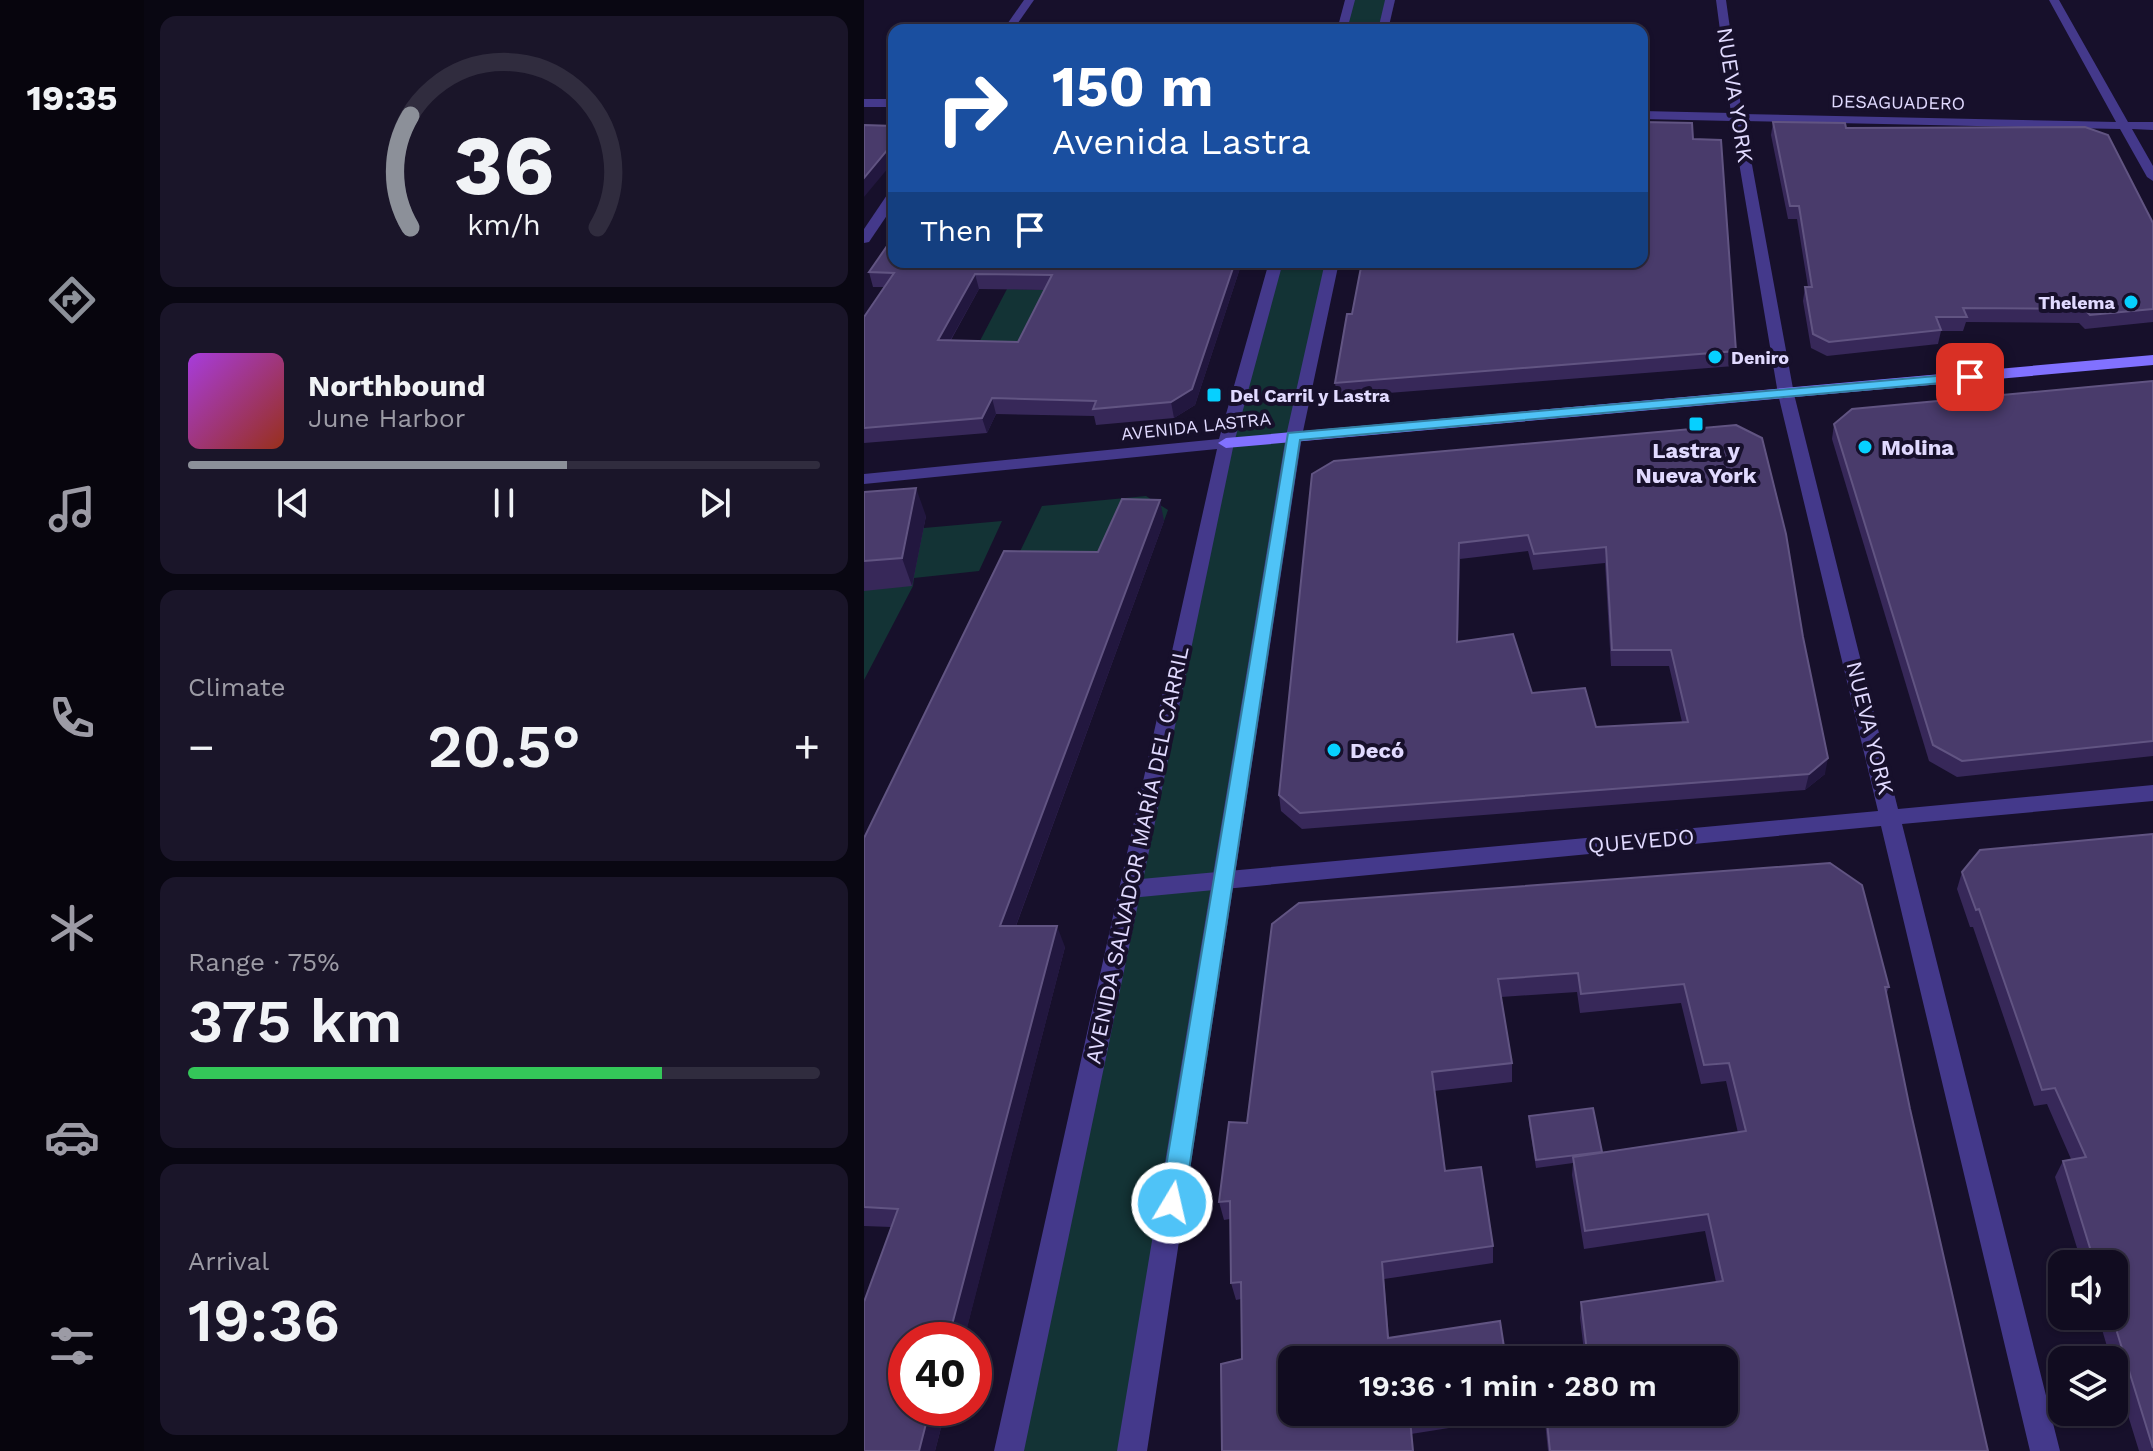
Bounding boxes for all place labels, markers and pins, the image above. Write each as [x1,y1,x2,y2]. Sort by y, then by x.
place label: Thelema [2038,292,2116,313]
marker: Thelema [2122,293,2140,311]
pin [1936,343,2004,411]
place label: Deniro [1731,347,1789,368]
marker: Deniro [1706,348,1724,366]
place label: Del Carril y Lastra [1230,385,1390,406]
marker: Del Carril y Lastra [1205,386,1223,404]
marker: Lastra y Nueva York [1687,415,1705,433]
place label: Molina [1881,435,1954,460]
place label: Lastra y Nueva York [1636,438,1757,488]
marker: Molina [1856,438,1874,456]
place label: Decó [1350,738,1404,763]
marker: Decó [1325,741,1343,759]

